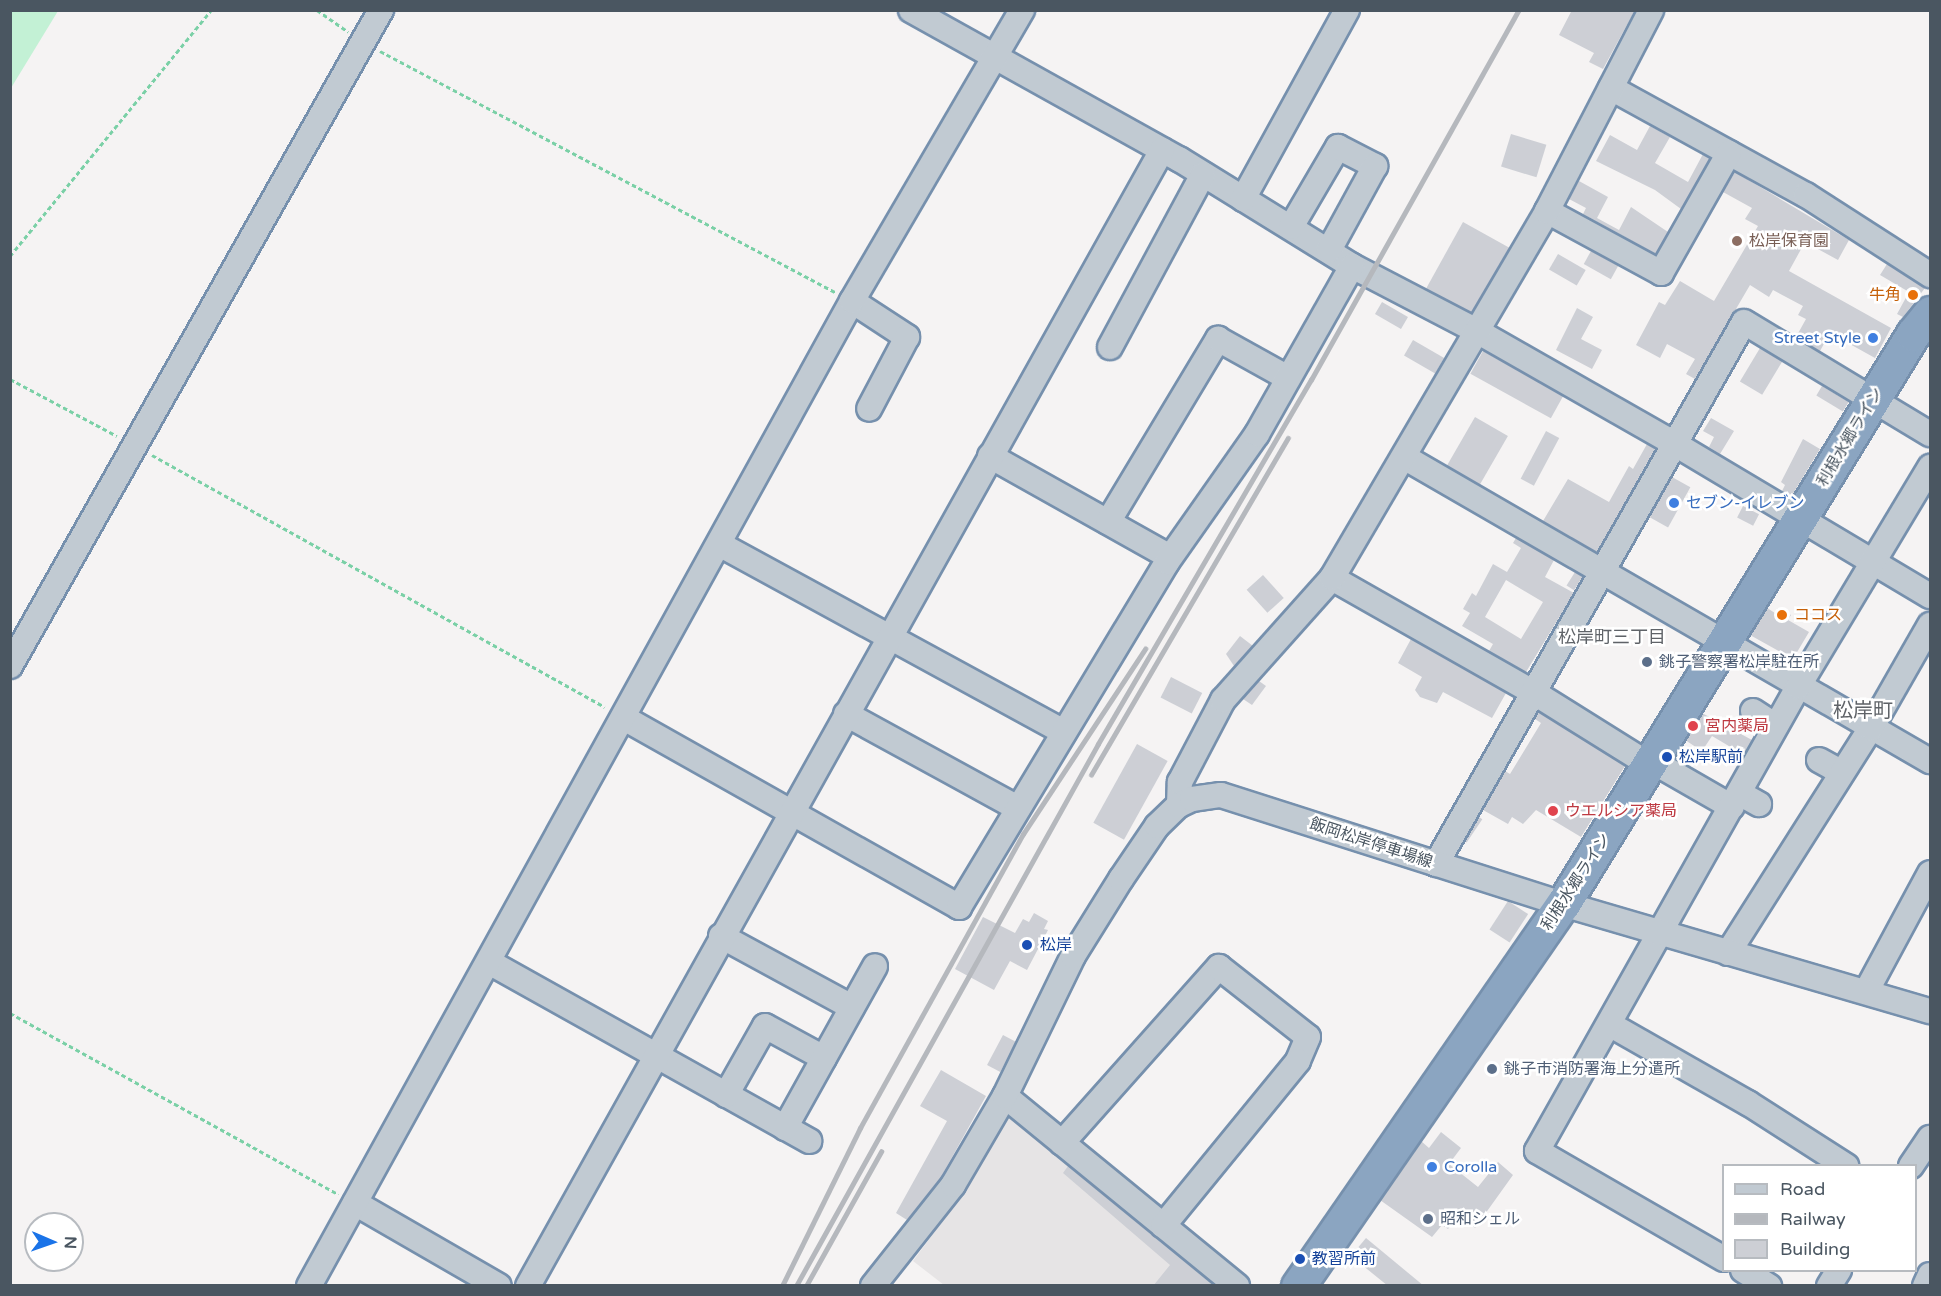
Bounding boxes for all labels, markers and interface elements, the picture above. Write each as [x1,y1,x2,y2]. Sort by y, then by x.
place label: 松岸保育園 [1749,231,1829,251]
marker: 松岸保育園 [1730,234,1744,248]
place label: 牛角 [1869,285,1901,305]
marker: 牛角 [1906,288,1920,302]
place label: Street Style [1774,328,1861,348]
marker: Street Style [1866,331,1880,345]
street label: 利根水郷ライン [1813,384,1887,490]
place label: セブン-イレブン [1686,493,1805,513]
marker: セブン-イレブン [1667,496,1681,510]
place label: ココス [1794,605,1842,625]
marker: ココス [1775,608,1789,622]
district label: 松岸町三丁目 [1558,626,1666,648]
place label: 銚子警察署松岸駐在所 [1659,652,1819,672]
marker: 銚子警察署松岸駐在所 [1640,655,1654,669]
district label: 松岸町 [1833,699,1893,723]
place label: 宮内薬局 [1705,716,1769,736]
marker: 宮内薬局 [1686,719,1700,733]
place label: 松岸駅前 [1679,747,1743,767]
marker: 松岸駅前 [1660,750,1674,764]
place label: ウエルシア薬局 [1565,801,1677,821]
marker: ウエルシア薬局 [1546,804,1560,818]
street label: 飯岡松岸停車場線 [1307,814,1435,872]
street label: 利根水郷ライン [1537,830,1615,934]
place label: 松岸 [1040,935,1072,955]
marker: 松岸 [1018,936,1036,954]
place label: 銚子市消防署海上分遣所 [1504,1059,1680,1079]
marker: 銚子市消防署海上分遣所 [1485,1062,1499,1076]
place label: Corolla [1444,1157,1497,1177]
marker: Corolla [1425,1160,1439,1174]
legend [1722,1164,1917,1272]
text: Road [1780,1178,1825,1200]
text: Railway [1780,1208,1846,1230]
place label: 昭和シェル [1440,1209,1520,1229]
north arrow [24,1212,84,1272]
marker: 昭和シェル [1421,1212,1435,1226]
text: N [60,1236,80,1249]
text: Building [1780,1238,1850,1260]
place label: 教習所前 [1312,1249,1376,1269]
marker: 教習所前 [1293,1252,1307,1266]

